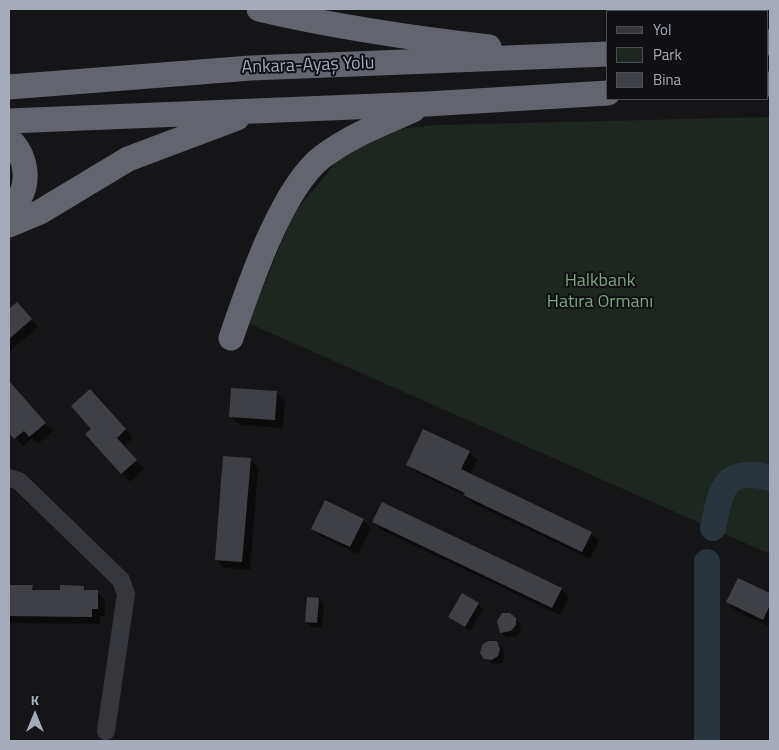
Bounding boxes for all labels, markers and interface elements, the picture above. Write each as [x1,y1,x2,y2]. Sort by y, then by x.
legend [606,10,769,100]
text: Yol [653,18,671,41]
text: Park [653,43,682,66]
street label: Ankara-Ayaş Yolu [241,53,375,79]
text: Bina [653,68,681,91]
park label: Halkbank Hatıra Ormanı [547,271,653,314]
text: K [31,689,39,710]
north arrow [10,690,60,740]

